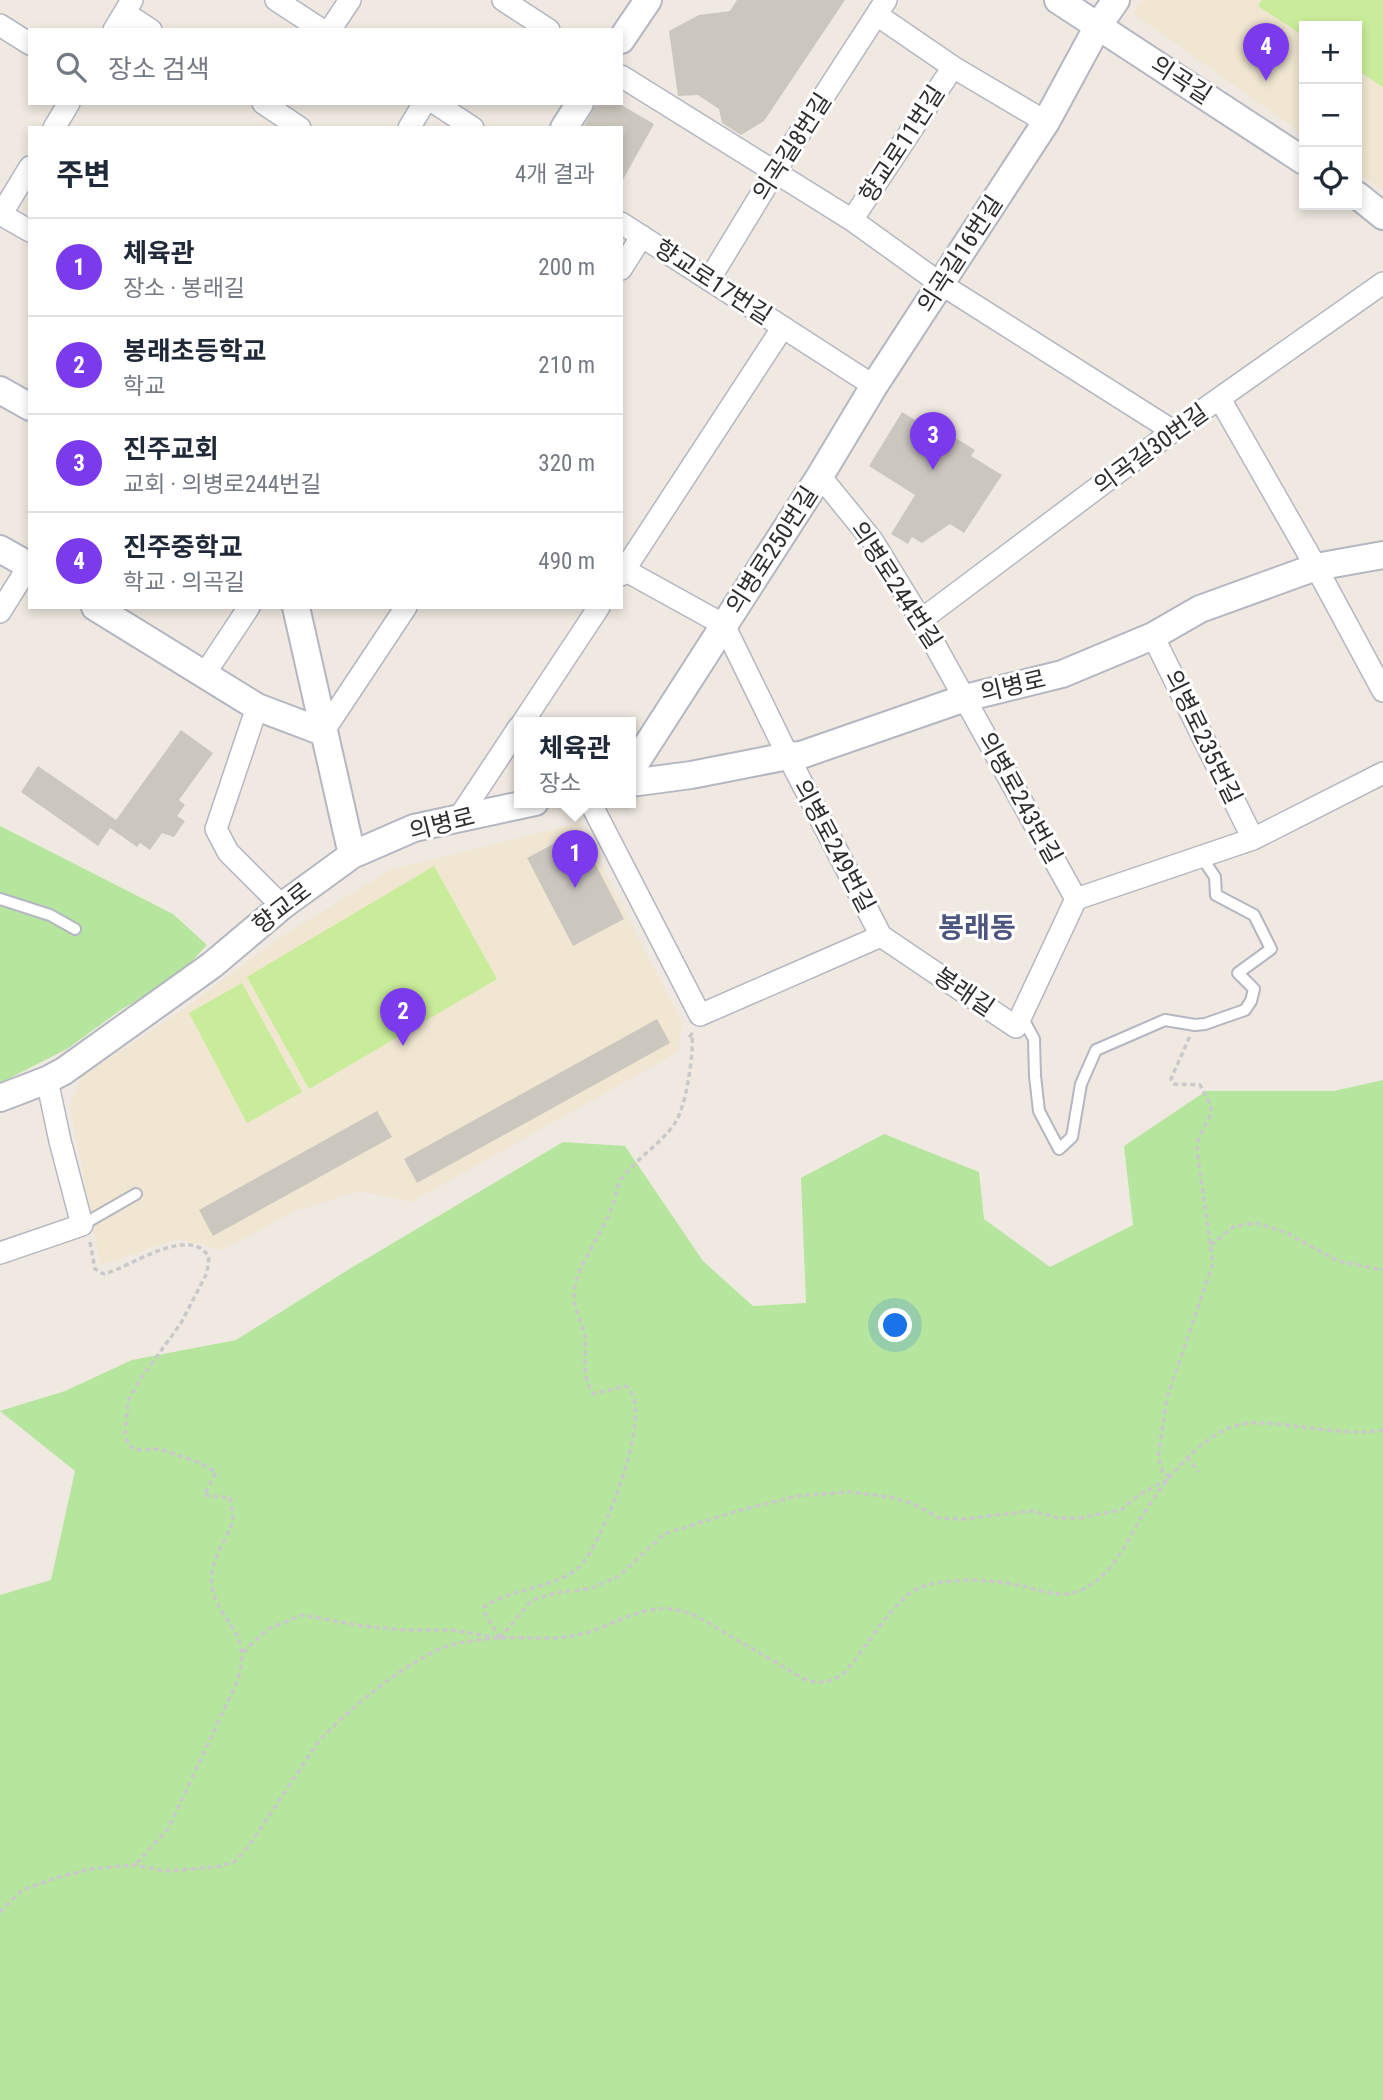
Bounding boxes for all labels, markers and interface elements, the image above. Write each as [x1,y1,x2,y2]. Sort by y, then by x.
map controls [1299,21,1362,210]
button: + [1299,21,1362,84]
pin: 4 [1243,23,1289,81]
search box [28,28,623,105]
icon: search [52,48,90,86]
street label: 의곡길 [1146,50,1216,110]
text: 장소 검색 [108,54,210,84]
street label: 향교로11번길 [854,80,950,208]
button: − [1299,84,1362,147]
street label: 의곡길8번길 [747,88,837,206]
button: locate [1299,147,1362,210]
text: 주변 [56,157,111,192]
text: 4개 결과 [515,161,595,188]
street label: 의곡길16번길 [912,190,1008,318]
street label: 향교로17번길 [649,234,777,330]
text: 체육관 [123,238,195,268]
text: 1 [73,254,85,281]
text: 200 m [538,254,595,281]
text: 장소 · 봉래길 [123,275,245,302]
text: 봉래초등학교 [123,336,267,366]
text: 2 [73,352,85,379]
text: 210 m [538,352,595,379]
text: 학교 [123,373,165,400]
street label: 의곡길30번길 [1089,398,1213,500]
pin: 3 [910,412,956,470]
text: 진주교회 [123,434,219,464]
text: 3 [73,450,85,477]
text: 320 m [538,450,595,477]
text: 교회 · 의병로244번길 [123,471,321,498]
street label: 의병로250번길 [721,481,823,619]
street label: 의병로244번길 [845,516,947,654]
text: 진주중학교 [123,532,243,562]
text: 4 [73,548,85,575]
text: 490 m [538,548,595,575]
text: 학교 · 의곡길 [123,569,245,596]
street label: 의병로 [978,665,1048,707]
street label: 의병로235번길 [1158,665,1248,809]
popup [514,717,636,808]
street label: 의병로243번길 [972,727,1068,869]
text: 체육관 [539,733,611,763]
text: 장소 [539,770,581,797]
street label: 의병로249번길 [787,775,881,917]
street label: 의병로 [406,802,478,846]
pin: 1 [552,830,598,888]
street label: 향교로 [247,877,317,939]
district label: 봉래동 [938,911,1016,944]
street label: 봉래길 [929,962,999,1022]
pin: 2 [380,988,426,1046]
your location [878,1308,912,1342]

